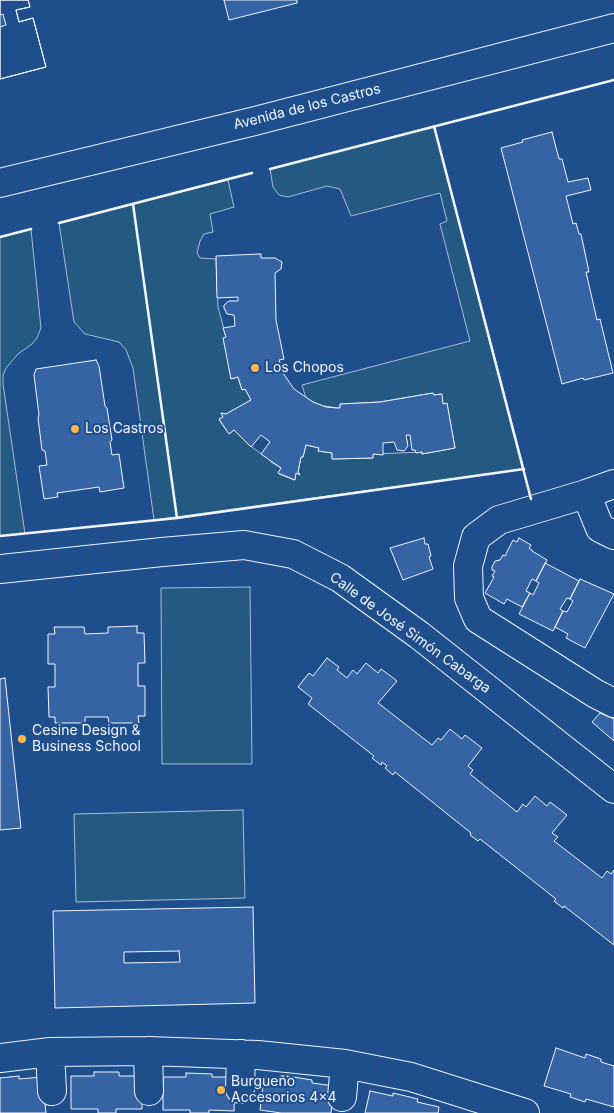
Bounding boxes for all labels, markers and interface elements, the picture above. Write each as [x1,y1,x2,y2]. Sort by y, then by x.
street label: Avenida de los Castros [232,81,382,133]
place label: Los Chopos [265,360,344,376]
marker: Los Chopos [249,362,261,374]
place label: Los Castros [85,421,164,437]
marker: Los Castros [69,423,81,435]
street label: Calle de José Simón Cabarga [326,569,494,697]
place label: Cesine Design & Business School [32,723,141,756]
marker: Cesine Design & Business School [16,733,28,745]
place label: Burgueño Accesorios 4x4 [231,1074,337,1106]
marker: Burgueño Accesorios 4x4 [215,1084,227,1096]

